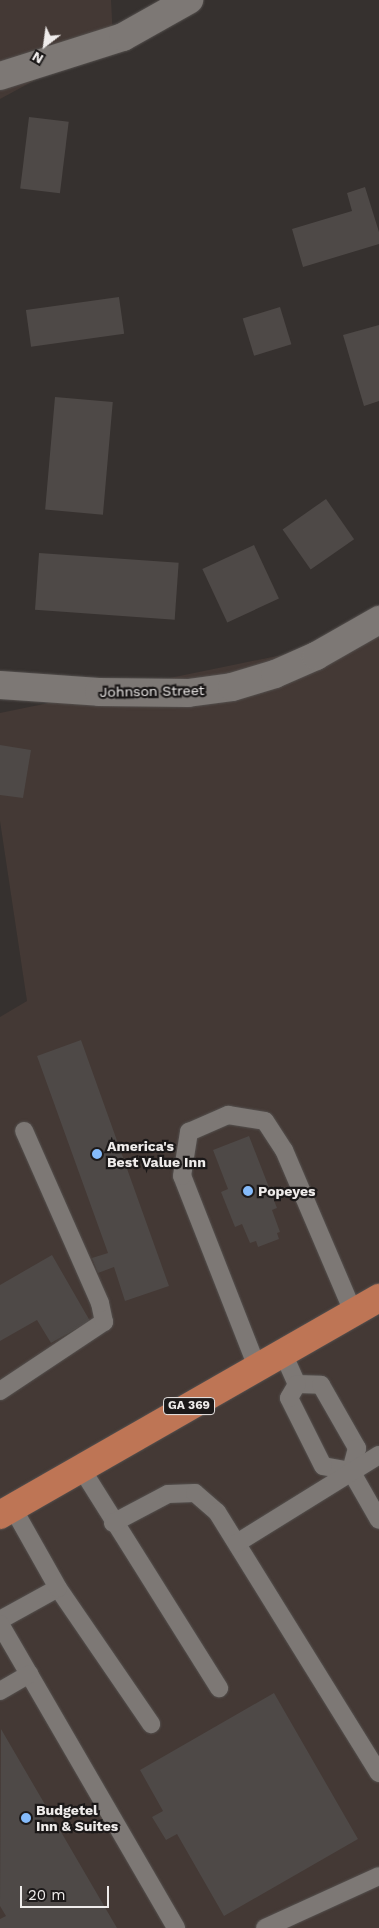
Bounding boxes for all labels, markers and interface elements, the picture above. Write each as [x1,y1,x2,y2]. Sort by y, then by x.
north arrow [20,20,70,70]
text: N [29,48,46,68]
street label: Johnson Street [99,682,205,700]
place label: America's Best Value Inn [107,1138,206,1170]
marker: America's Best Value Inn [91,1148,103,1160]
place label: Popeyes [258,1183,315,1199]
marker: Popeyes [242,1185,254,1197]
road number: GA 369 [163,1396,215,1415]
place label: Budgetel Inn & Suites [36,1802,118,1834]
marker: Budgetel Inn & Suites [20,1812,32,1824]
scale bar [22,1876,111,1908]
text: 20 m [28,1886,66,1904]

